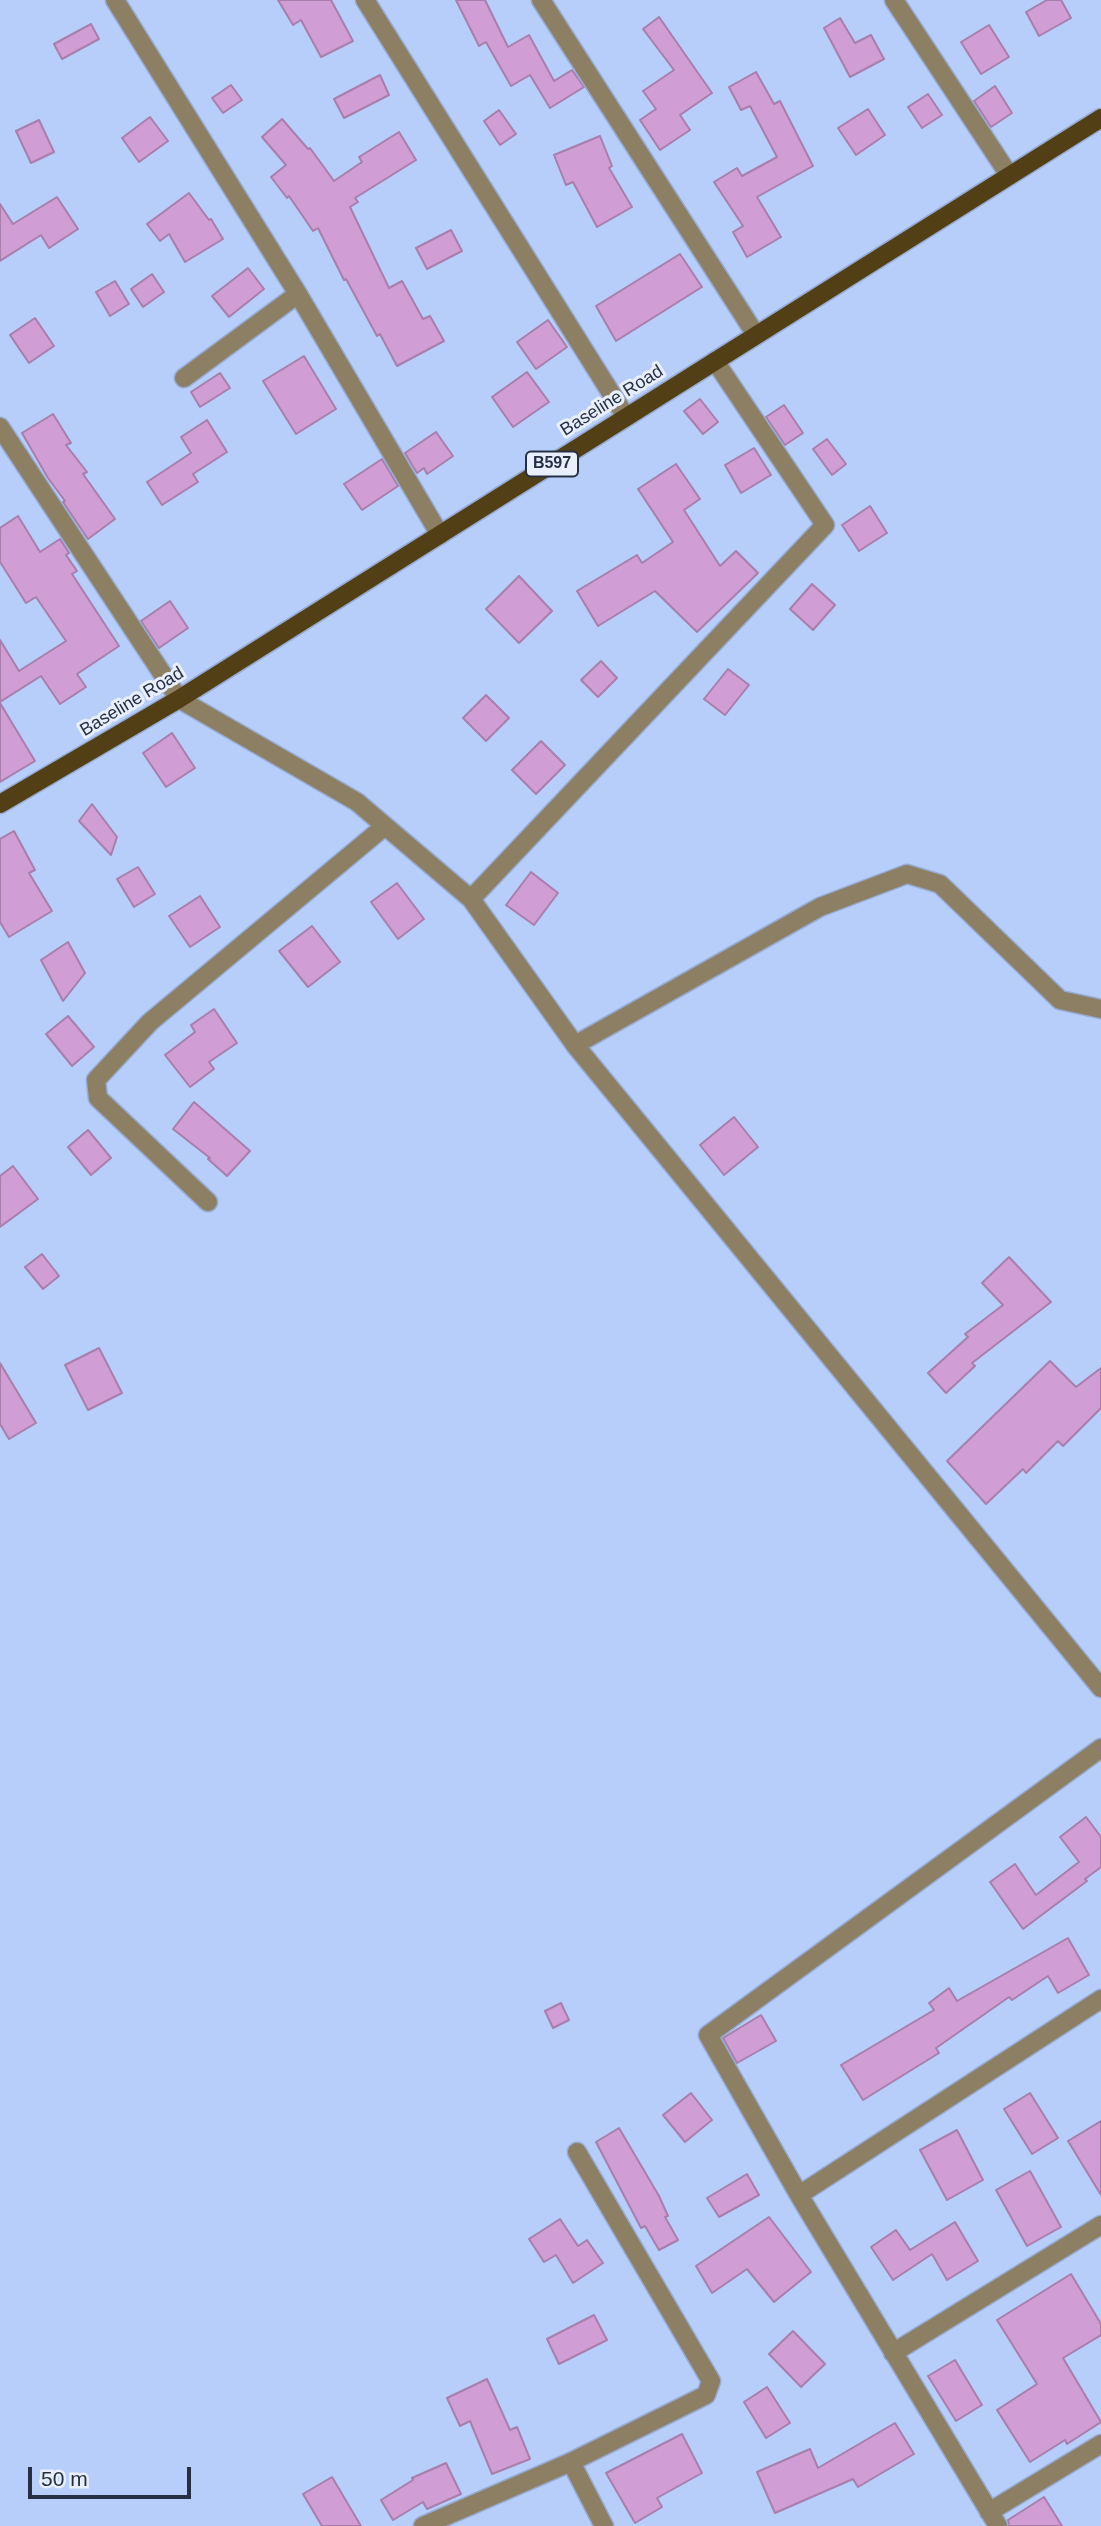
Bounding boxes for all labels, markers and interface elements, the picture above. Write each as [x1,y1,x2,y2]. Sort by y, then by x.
street label: Baseline Road [557,361,667,441]
road number: B597 [526,452,578,477]
street label: Baseline Road [76,663,188,741]
scale bar [32,2452,194,2496]
text: 50 m [41,2467,88,2490]

